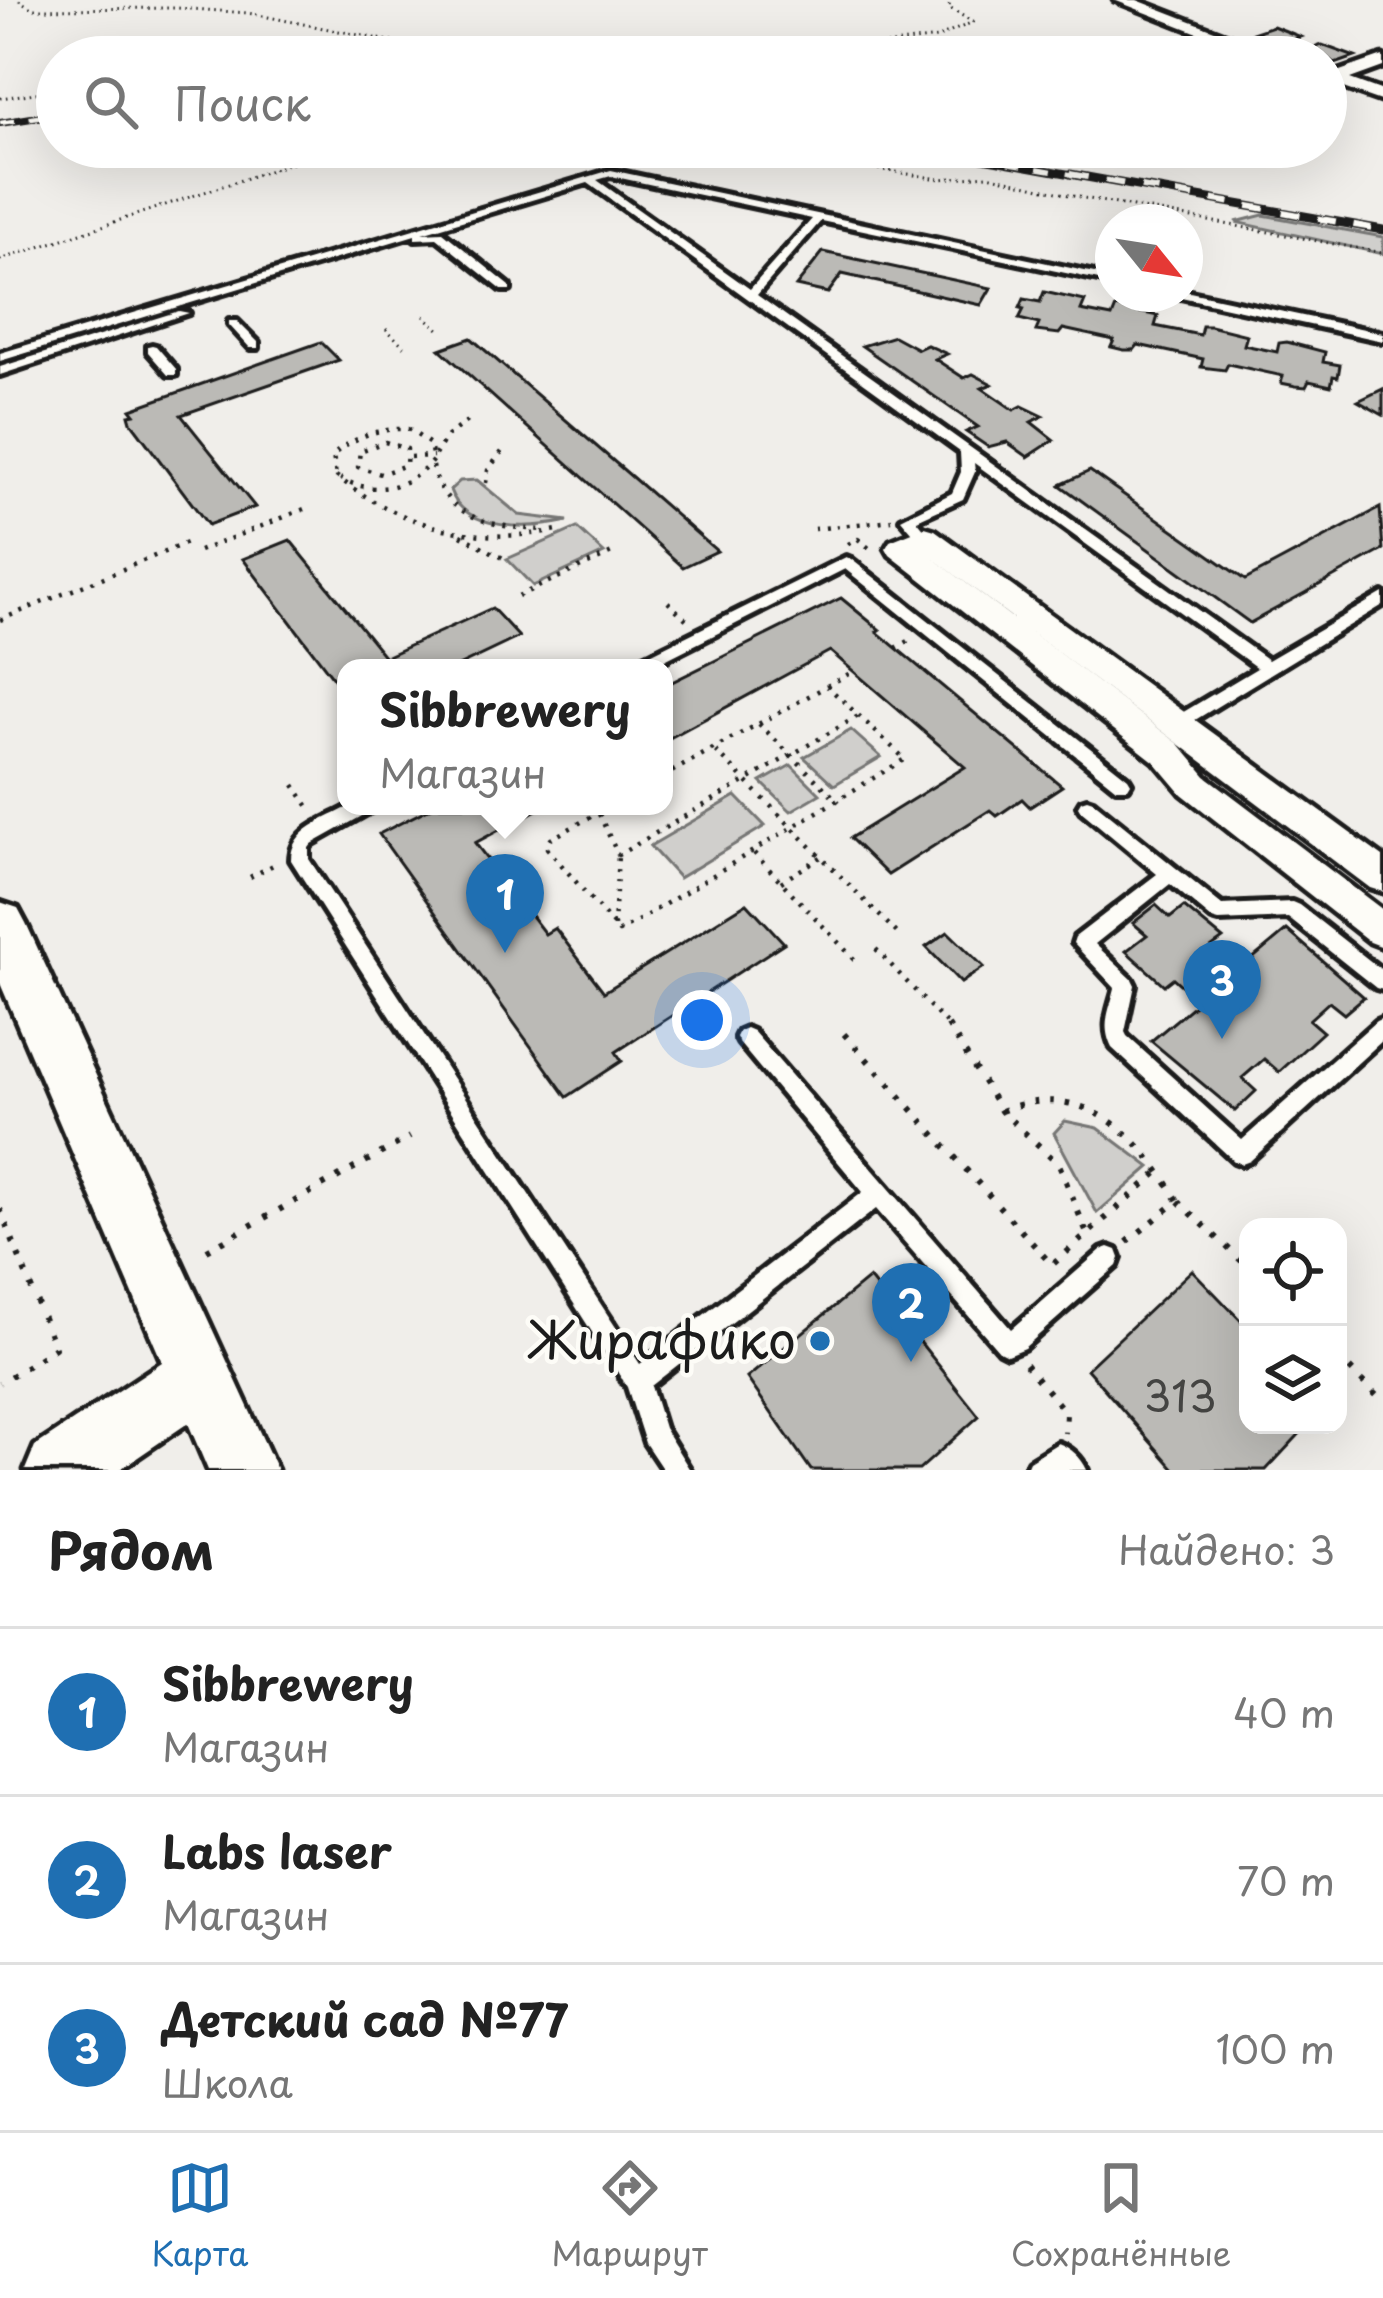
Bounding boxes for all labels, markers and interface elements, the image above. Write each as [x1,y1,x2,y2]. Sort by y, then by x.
search box [36,36,1347,168]
text: Поиск [174,68,311,136]
icon: search [78,69,144,135]
north arrow [1095,204,1203,312]
popup [337,659,673,815]
text: Sibbrewery [379,674,631,742]
text: Магазин [379,742,546,801]
pin: 1 [466,854,544,953]
pin: 3 [1183,940,1261,1039]
your location [672,990,732,1050]
map controls [1239,1218,1347,1434]
button: locate [1239,1218,1347,1326]
pin: 2 [872,1263,950,1362]
place label: Жирафико [526,1299,796,1376]
button: layers [1239,1326,1347,1434]
marker: Жирафико [807,1328,833,1354]
house number: 313 [1144,1363,1216,1426]
text: Рядом [48,1510,214,1587]
text: Найдено: 3 [1118,1519,1335,1578]
text: Sibbrewery [162,1648,414,1716]
text: 1 [78,1682,96,1741]
text: 40 m [1233,1682,1335,1741]
text: Магазин [162,1716,329,1775]
text: Labs laser [162,1816,392,1884]
text: 2 [73,1850,101,1909]
text: 70 m [1237,1850,1335,1909]
text: Магазин [162,1884,329,1943]
text: Детский сад №77 [162,1984,568,2052]
text: 3 [74,2018,100,2077]
text: 100 m [1216,2018,1335,2077]
text: Школа [162,2052,293,2111]
tab: Карта [152,2155,248,2277]
tab: Маршрут [552,2155,708,2277]
tab: Сохранённые [1011,2155,1231,2277]

